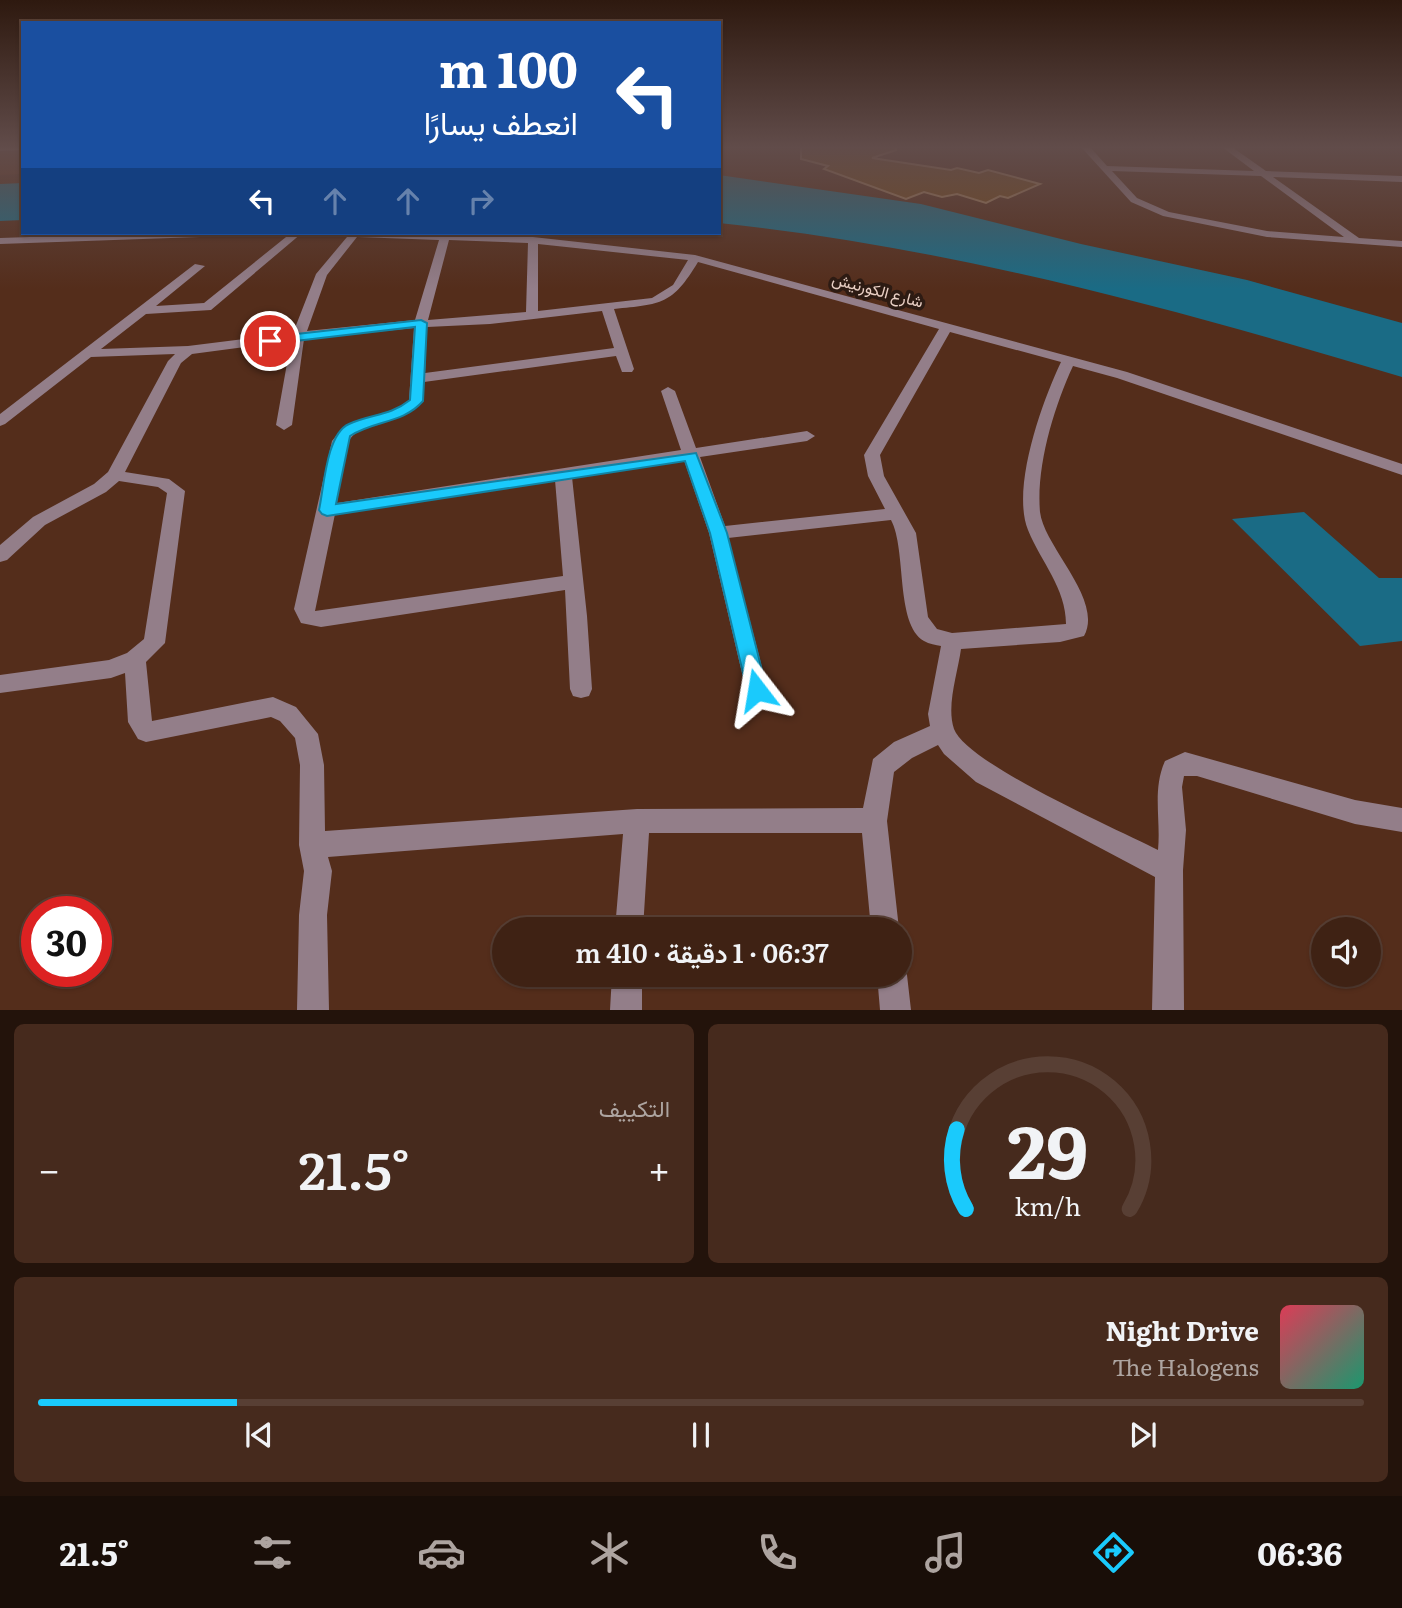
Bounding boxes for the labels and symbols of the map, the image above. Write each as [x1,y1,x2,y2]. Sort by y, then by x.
street label: شارع الكورنيش [829,265,926,314]
pin [240,311,300,371]
position arrow [720,653,794,727]
speed limit sign: 30 [21,896,112,987]

